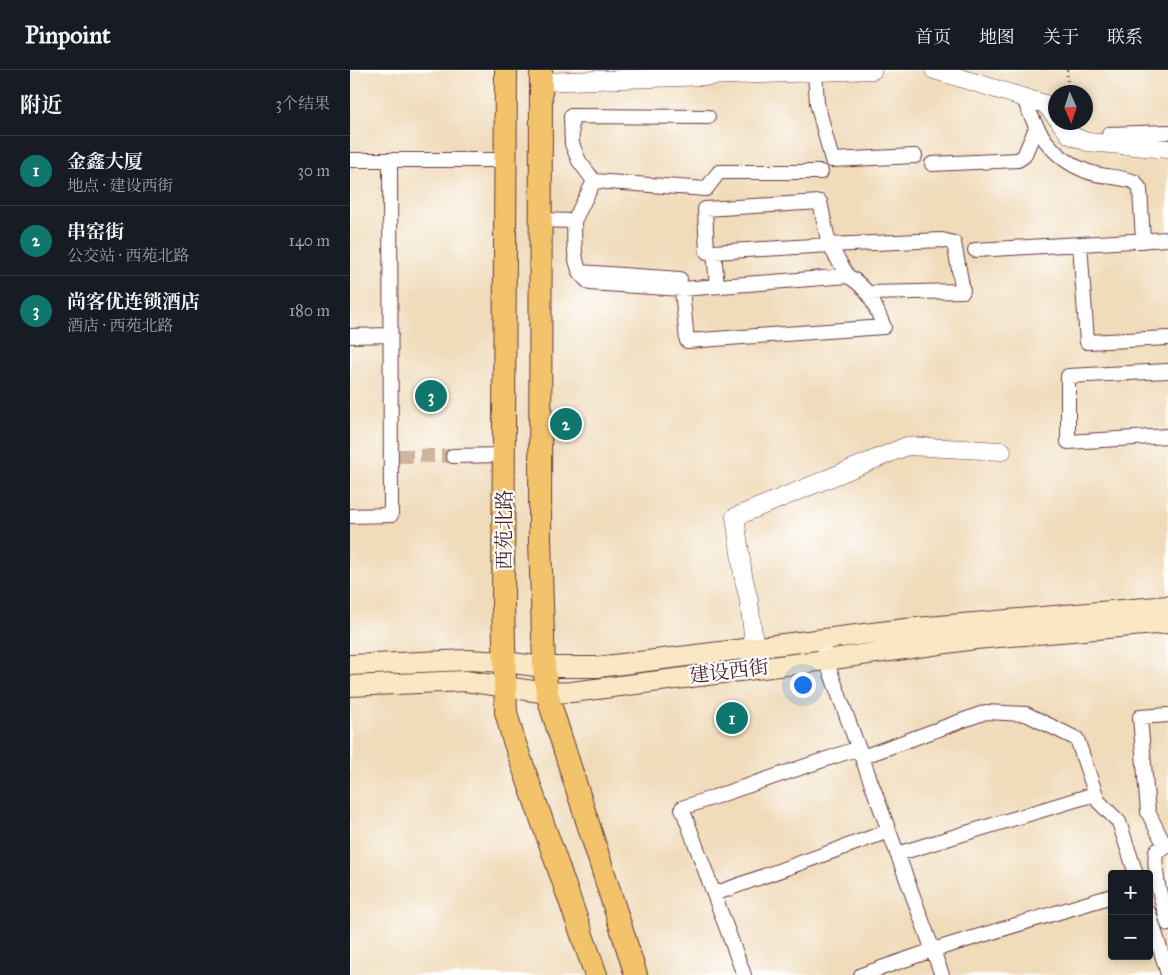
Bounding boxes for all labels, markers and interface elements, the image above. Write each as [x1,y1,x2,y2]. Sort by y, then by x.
text: Pinpoint [25,20,111,50]
text: 首页 [915,26,951,48]
text: 地图 [979,26,1015,48]
text: 关于 [1043,26,1079,48]
text: 联系 [1107,26,1143,48]
north arrow [1048,85,1093,130]
text: 附近 [20,92,62,118]
text: 3个结果 [276,94,330,113]
text: 金鑫大厦 [67,150,143,173]
text: 1 [33,161,39,180]
text: 30 m [297,161,330,180]
text: 地点 · 建设西街 [67,176,173,195]
text: 串窑街 [67,220,124,243]
text: 2 [32,231,40,250]
text: 140 m [289,231,330,250]
text: 公交站 · 西苑北路 [67,246,189,265]
text: 尚客优连锁酒店 [67,290,200,313]
text: 3 [33,301,39,320]
text: 180 m [289,301,330,320]
text: 酒店 · 西苑北路 [67,316,173,335]
pin: 3 [415,377,447,415]
pin: 2 [550,405,582,443]
street label: 西苑北路 [492,490,516,570]
street label: 建设西街 [688,654,770,688]
your location [790,672,816,698]
pin: 1 [716,699,748,737]
map controls [1108,870,1153,960]
button: + [1108,870,1153,915]
button: − [1108,915,1153,960]

